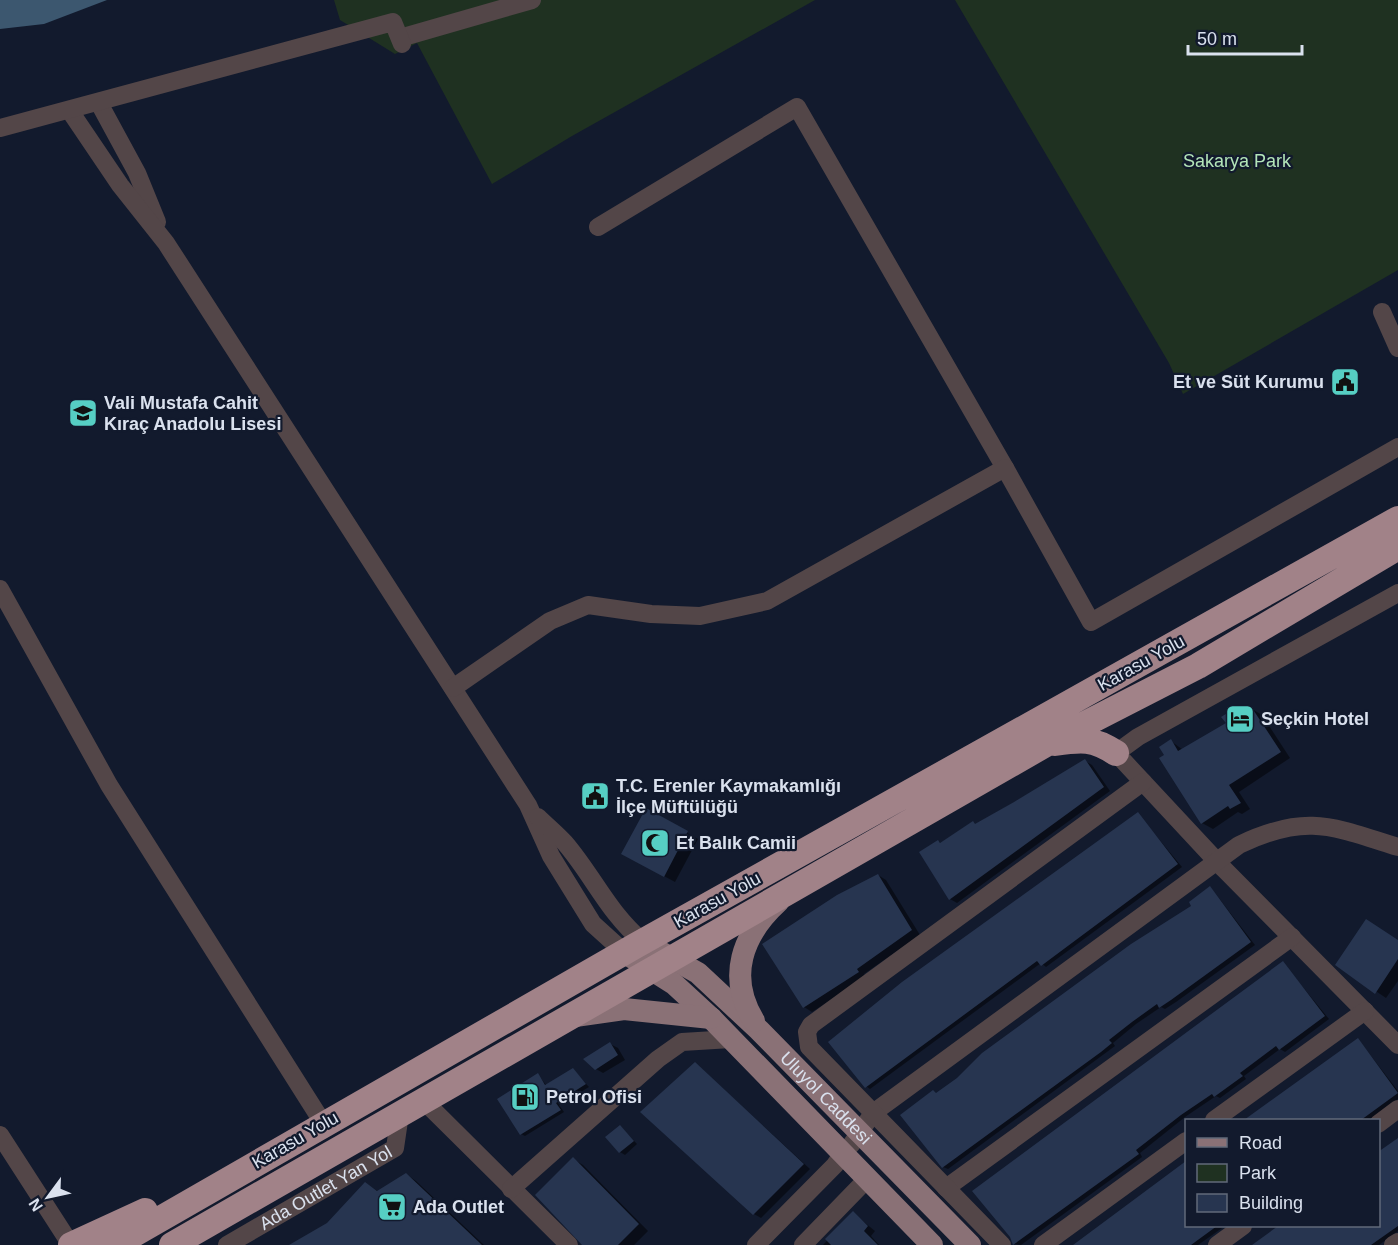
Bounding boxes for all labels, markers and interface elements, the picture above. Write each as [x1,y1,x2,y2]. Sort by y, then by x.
scale bar [1188,18,1302,56]
text: 50 m [1197,29,1237,49]
park label: Sakarya Park [1183,151,1292,171]
public building icon: Et ve Süt Kurumu [1329,366,1361,398]
place label: Et ve Süt Kurumu [1173,372,1324,392]
place label: Vali Mustafa Cahit Kıraç Anadolu Lisesi [104,393,281,434]
school or university icon: Vali Mustafa Cahit Kıraç Anadolu Lisesi [67,397,99,429]
street label: Karasu Yolu [1094,631,1188,695]
hotel icon: Seçkin Hotel [1224,703,1256,735]
place label: Seçkin Hotel [1261,709,1369,729]
place label: T.C. Erenler Kaymakamlığı İlçe Müftülüğü [616,776,841,817]
public building icon: T.C. Erenler Kaymakamlığı İlçe Müftülüğü [579,780,611,812]
mosque icon: Et Balık Camii [639,827,671,859]
place label: Et Balık Camii [676,833,796,853]
street label: Karasu Yolu [670,868,764,932]
street label: Uluyol Caddesi [776,1048,875,1148]
fuel station icon: Petrol Ofisi [509,1081,541,1113]
place label: Petrol Ofisi [546,1087,642,1107]
street label: Karasu Yolu [248,1107,342,1173]
legend [1185,1119,1380,1227]
text: Road [1239,1133,1282,1153]
street label: Ada Outlet Yan Yol [256,1142,396,1234]
text: Park [1239,1163,1277,1183]
north arrow [18,1167,78,1227]
supermarket icon: Ada Outlet [376,1191,408,1223]
text: Building [1239,1193,1303,1213]
text: N [26,1195,46,1214]
place label: Ada Outlet [413,1197,504,1217]

